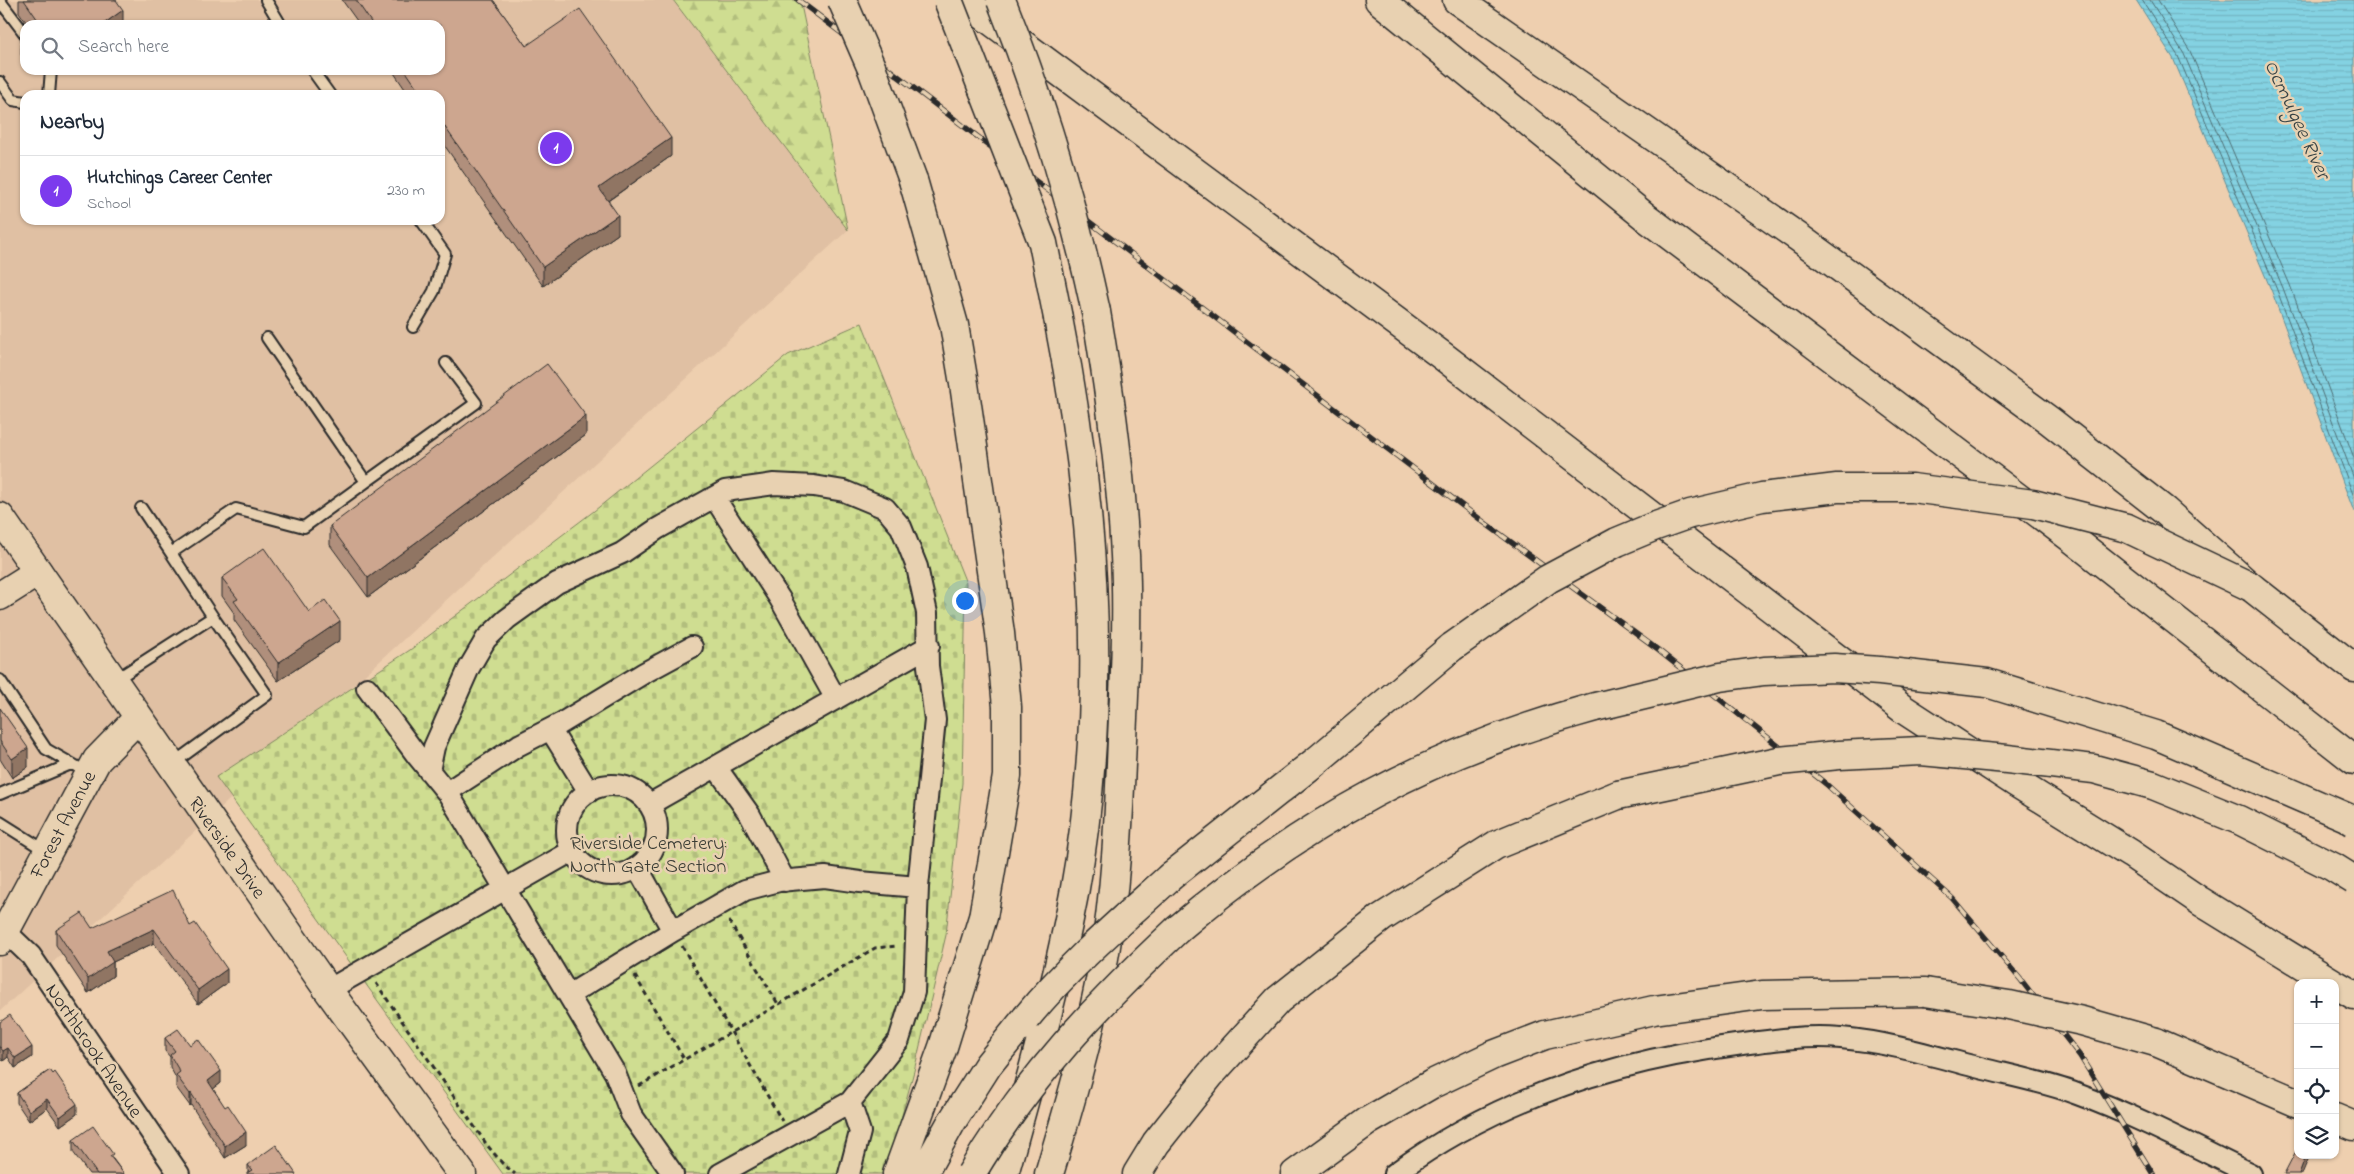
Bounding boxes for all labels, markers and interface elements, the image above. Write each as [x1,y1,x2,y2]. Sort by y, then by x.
search box [20,20,445,75]
icon: search [38,34,66,62]
text: Search here [78,34,169,61]
water label: Ocmulgee River [2255,55,2338,187]
text: Nearby [40,108,104,138]
pin: 1 [540,129,572,167]
text: Hutchings Career Center [87,165,272,192]
text: 1 [53,179,59,203]
text: 230 m [387,179,425,203]
text: School [87,192,131,216]
your location [952,588,978,614]
street label: Forest Avenue [23,766,105,885]
street label: Riverside Drive [180,791,272,905]
park label: Riverside Cemetery: North Gate Section [570,830,726,882]
street label: Northbrook Avenue [37,978,149,1125]
map controls [2294,979,2339,1159]
button: + [2294,979,2339,1024]
button: − [2294,1024,2339,1069]
button: locate [2294,1069,2339,1114]
button: layers [2294,1114,2339,1159]

